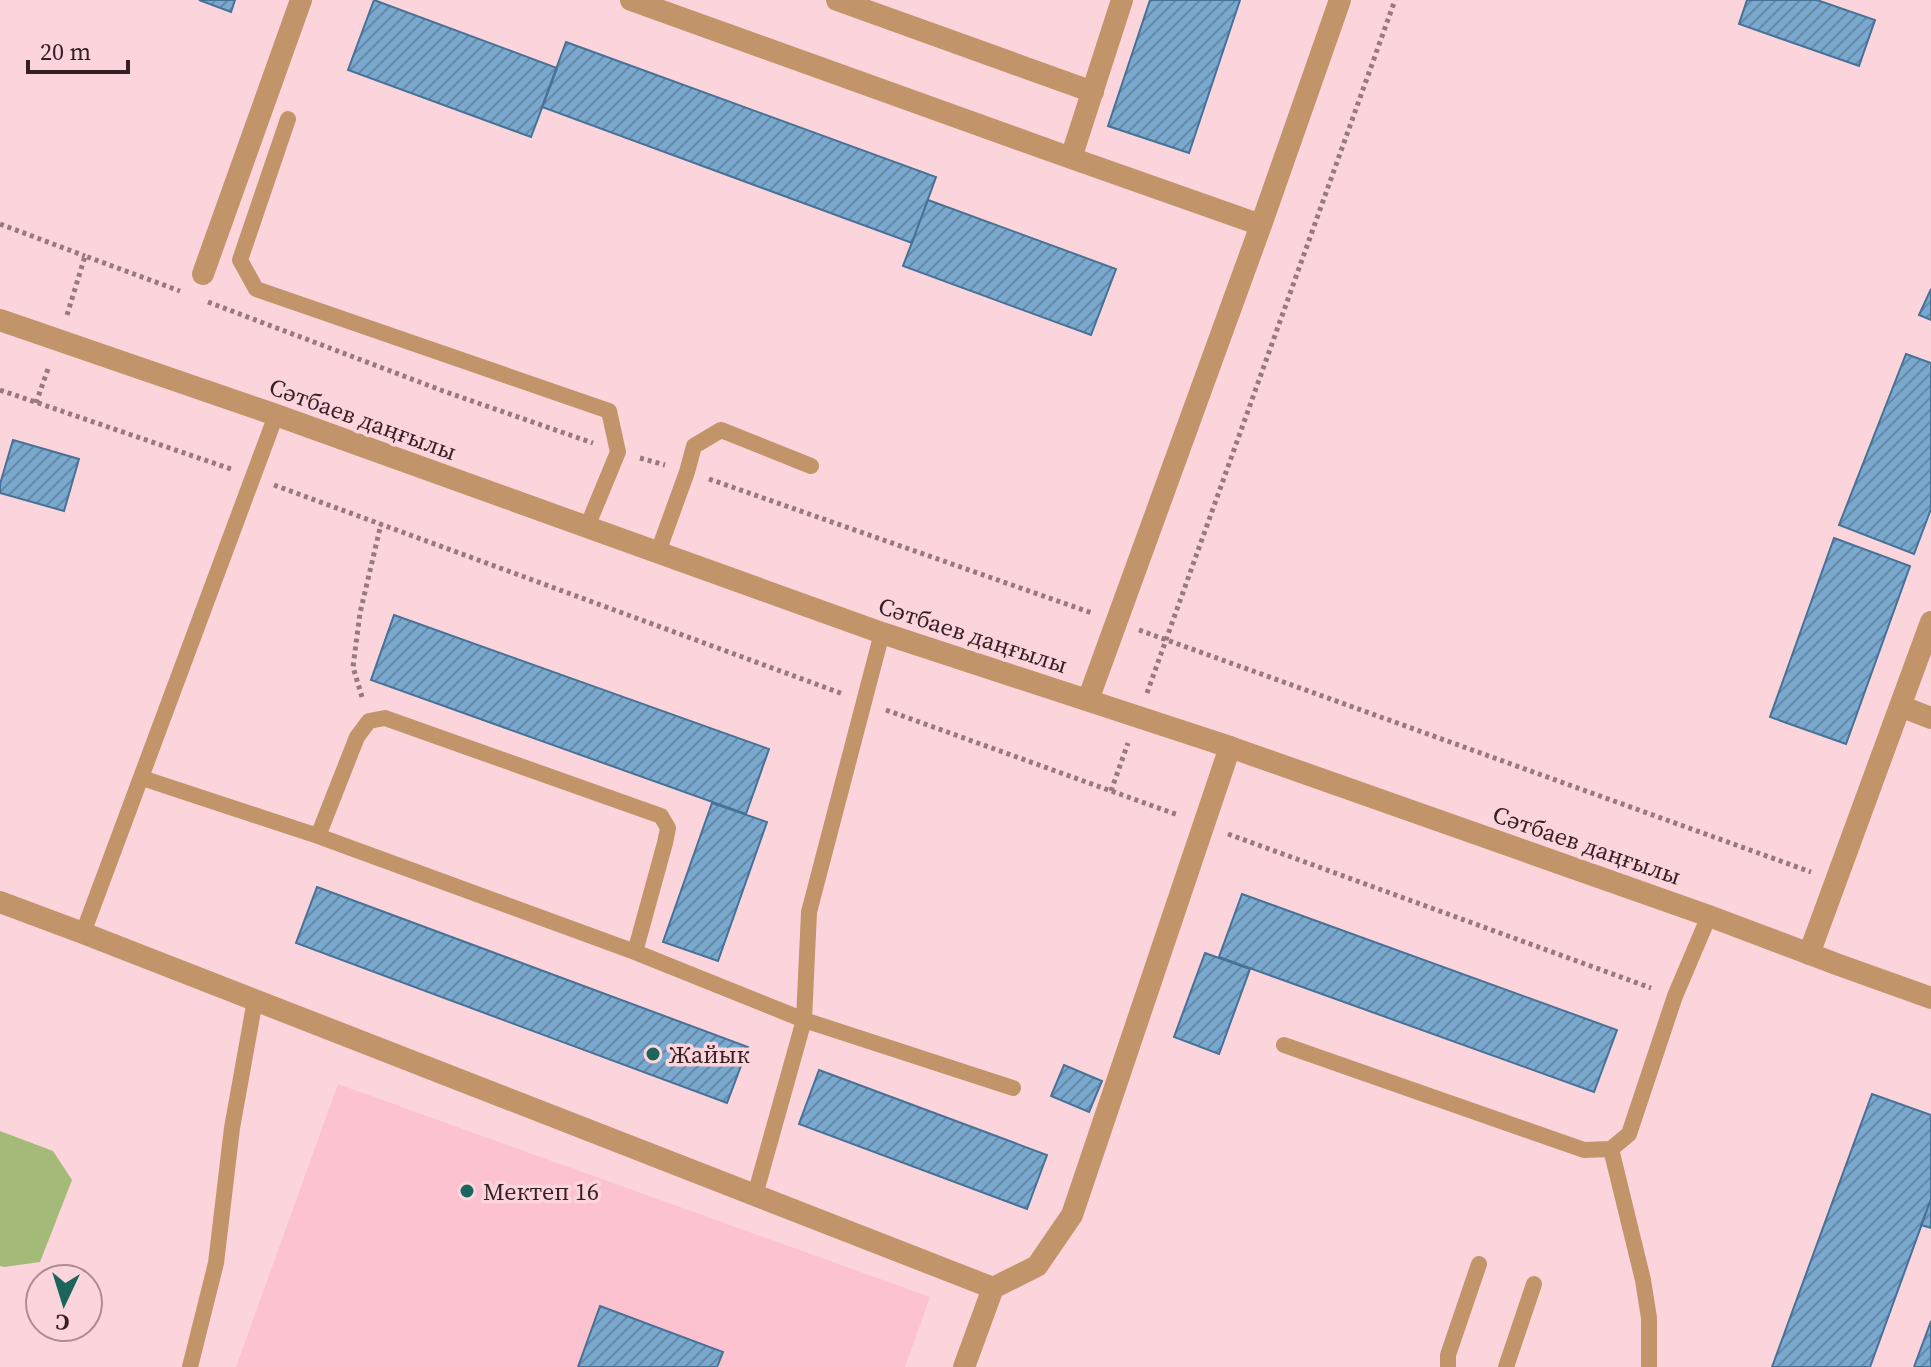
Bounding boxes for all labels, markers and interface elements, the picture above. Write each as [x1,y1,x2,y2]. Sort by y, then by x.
scale bar [28,24,128,74]
text: 20 m [40,35,91,68]
street label: Сәтбаев даңғылы [265,370,461,468]
street label: Сәтбаев даңғылы [874,589,1072,681]
street label: Сәтбаев даңғылы [1488,797,1686,893]
place label: Жайык [669,1038,750,1071]
marker: Жайык [644,1045,662,1063]
place label: Мектеп 16 [483,1175,599,1208]
marker: Мектеп 16 [458,1182,476,1200]
north arrow [24,1263,104,1343]
text: С [54,1307,70,1338]

